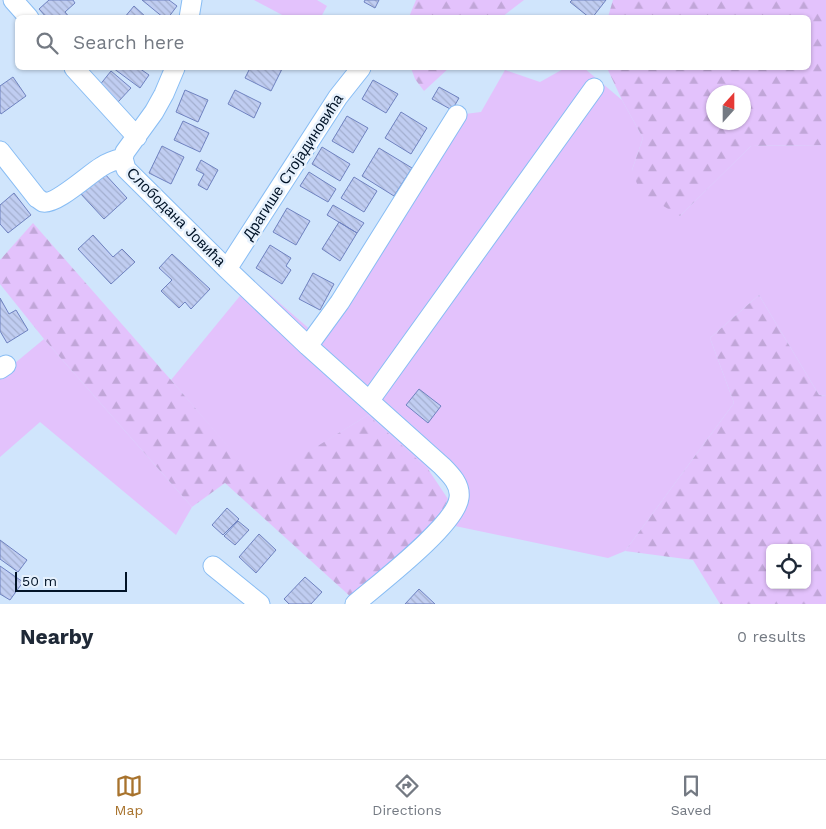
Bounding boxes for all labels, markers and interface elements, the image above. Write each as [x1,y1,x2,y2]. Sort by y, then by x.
search box [15,15,811,70]
icon: search [33,29,61,57]
text: Search here [73,31,184,54]
north arrow [706,85,751,130]
street label: Драгише Стојадиновића [239,90,347,243]
street label: Слободана Јовића [123,164,230,271]
map controls [766,544,811,589]
button: locate [766,544,811,589]
scale bar [15,569,128,592]
text: 50 m [22,573,57,589]
text: Nearby [20,624,93,649]
text: 0 results [737,627,806,646]
tab: Map [115,772,143,818]
tab: Directions [372,772,442,818]
tab: Saved [671,772,711,818]

